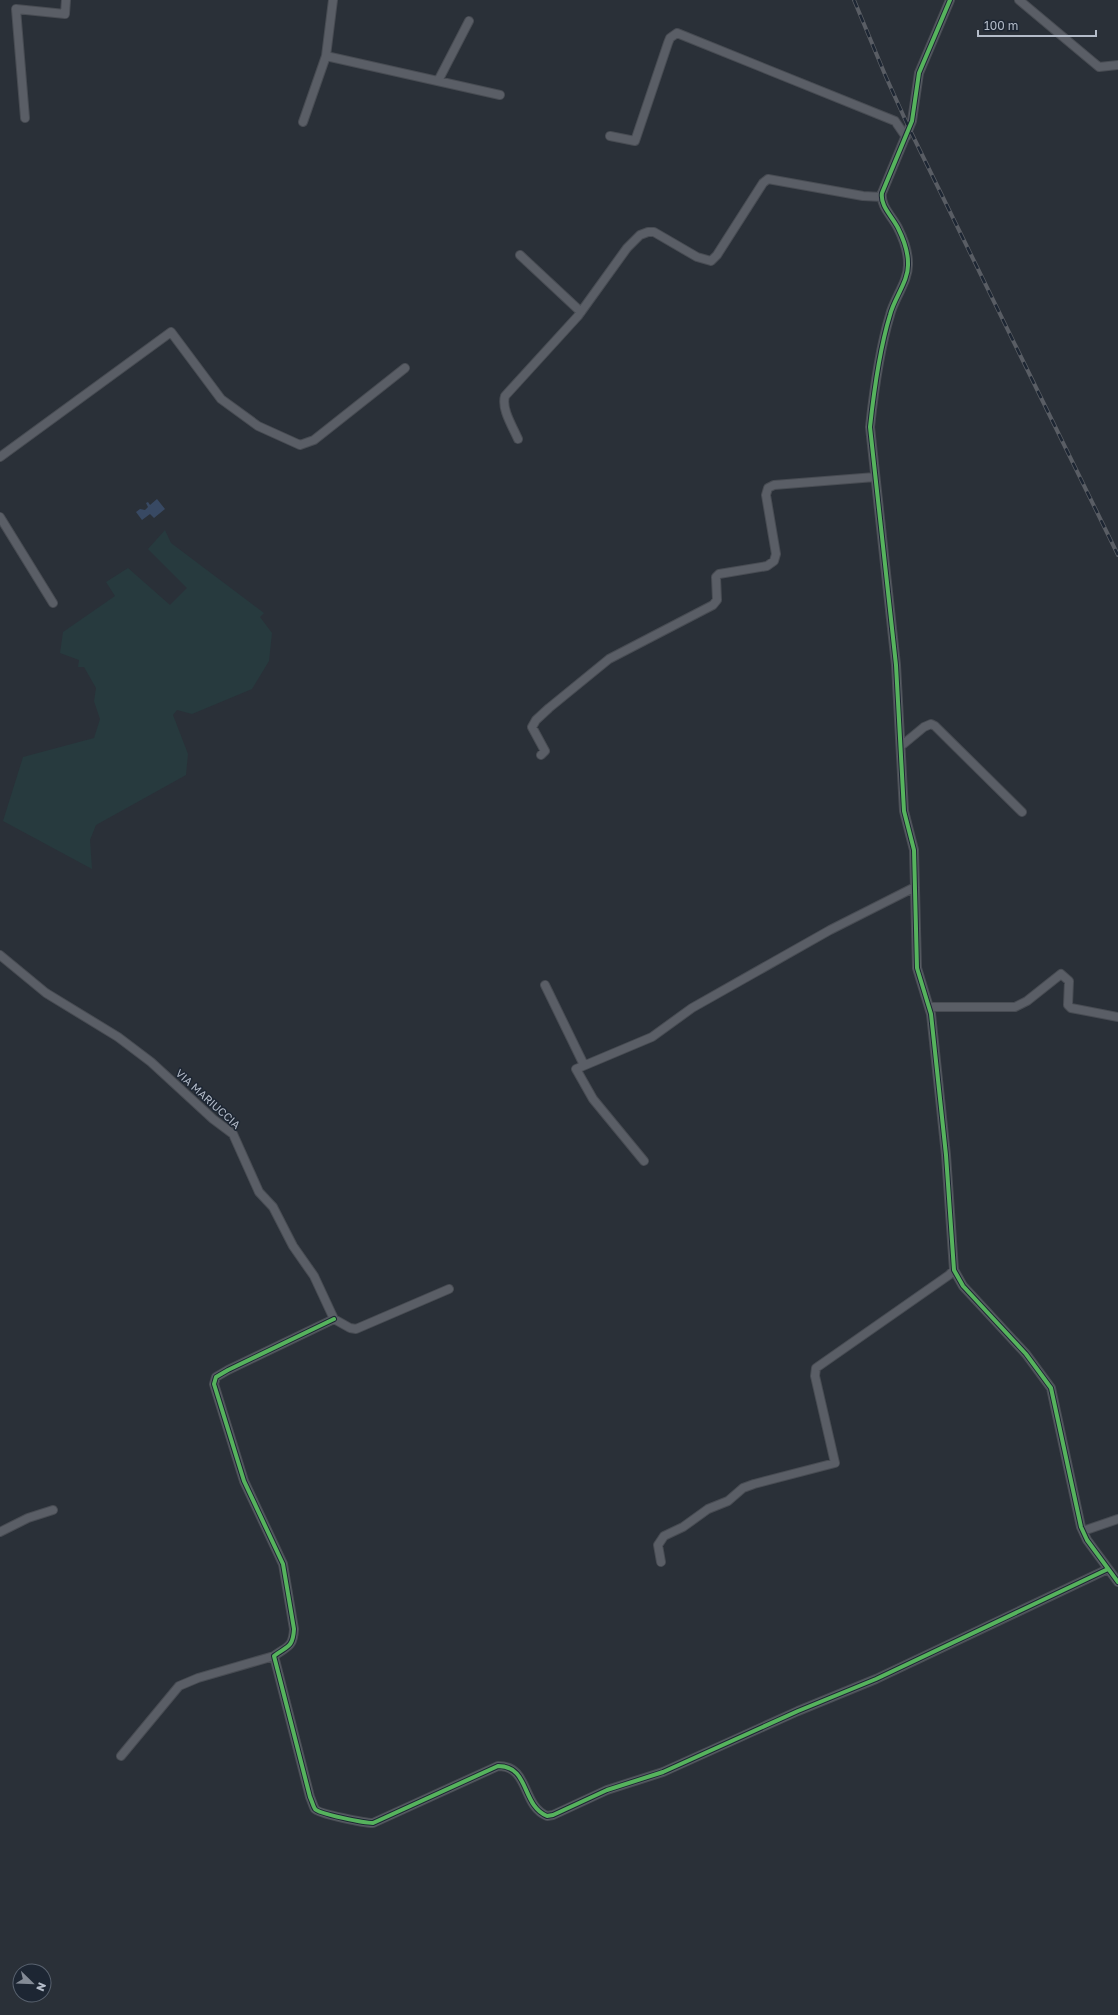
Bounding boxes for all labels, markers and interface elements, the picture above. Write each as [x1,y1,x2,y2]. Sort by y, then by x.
scale bar [978,12,1096,38]
text: 100 m [984,18,1018,33]
street label: VIA MARIUCCIA [173,1066,244,1131]
north arrow [12,1963,52,2003]
text: N [34,1981,49,1993]

